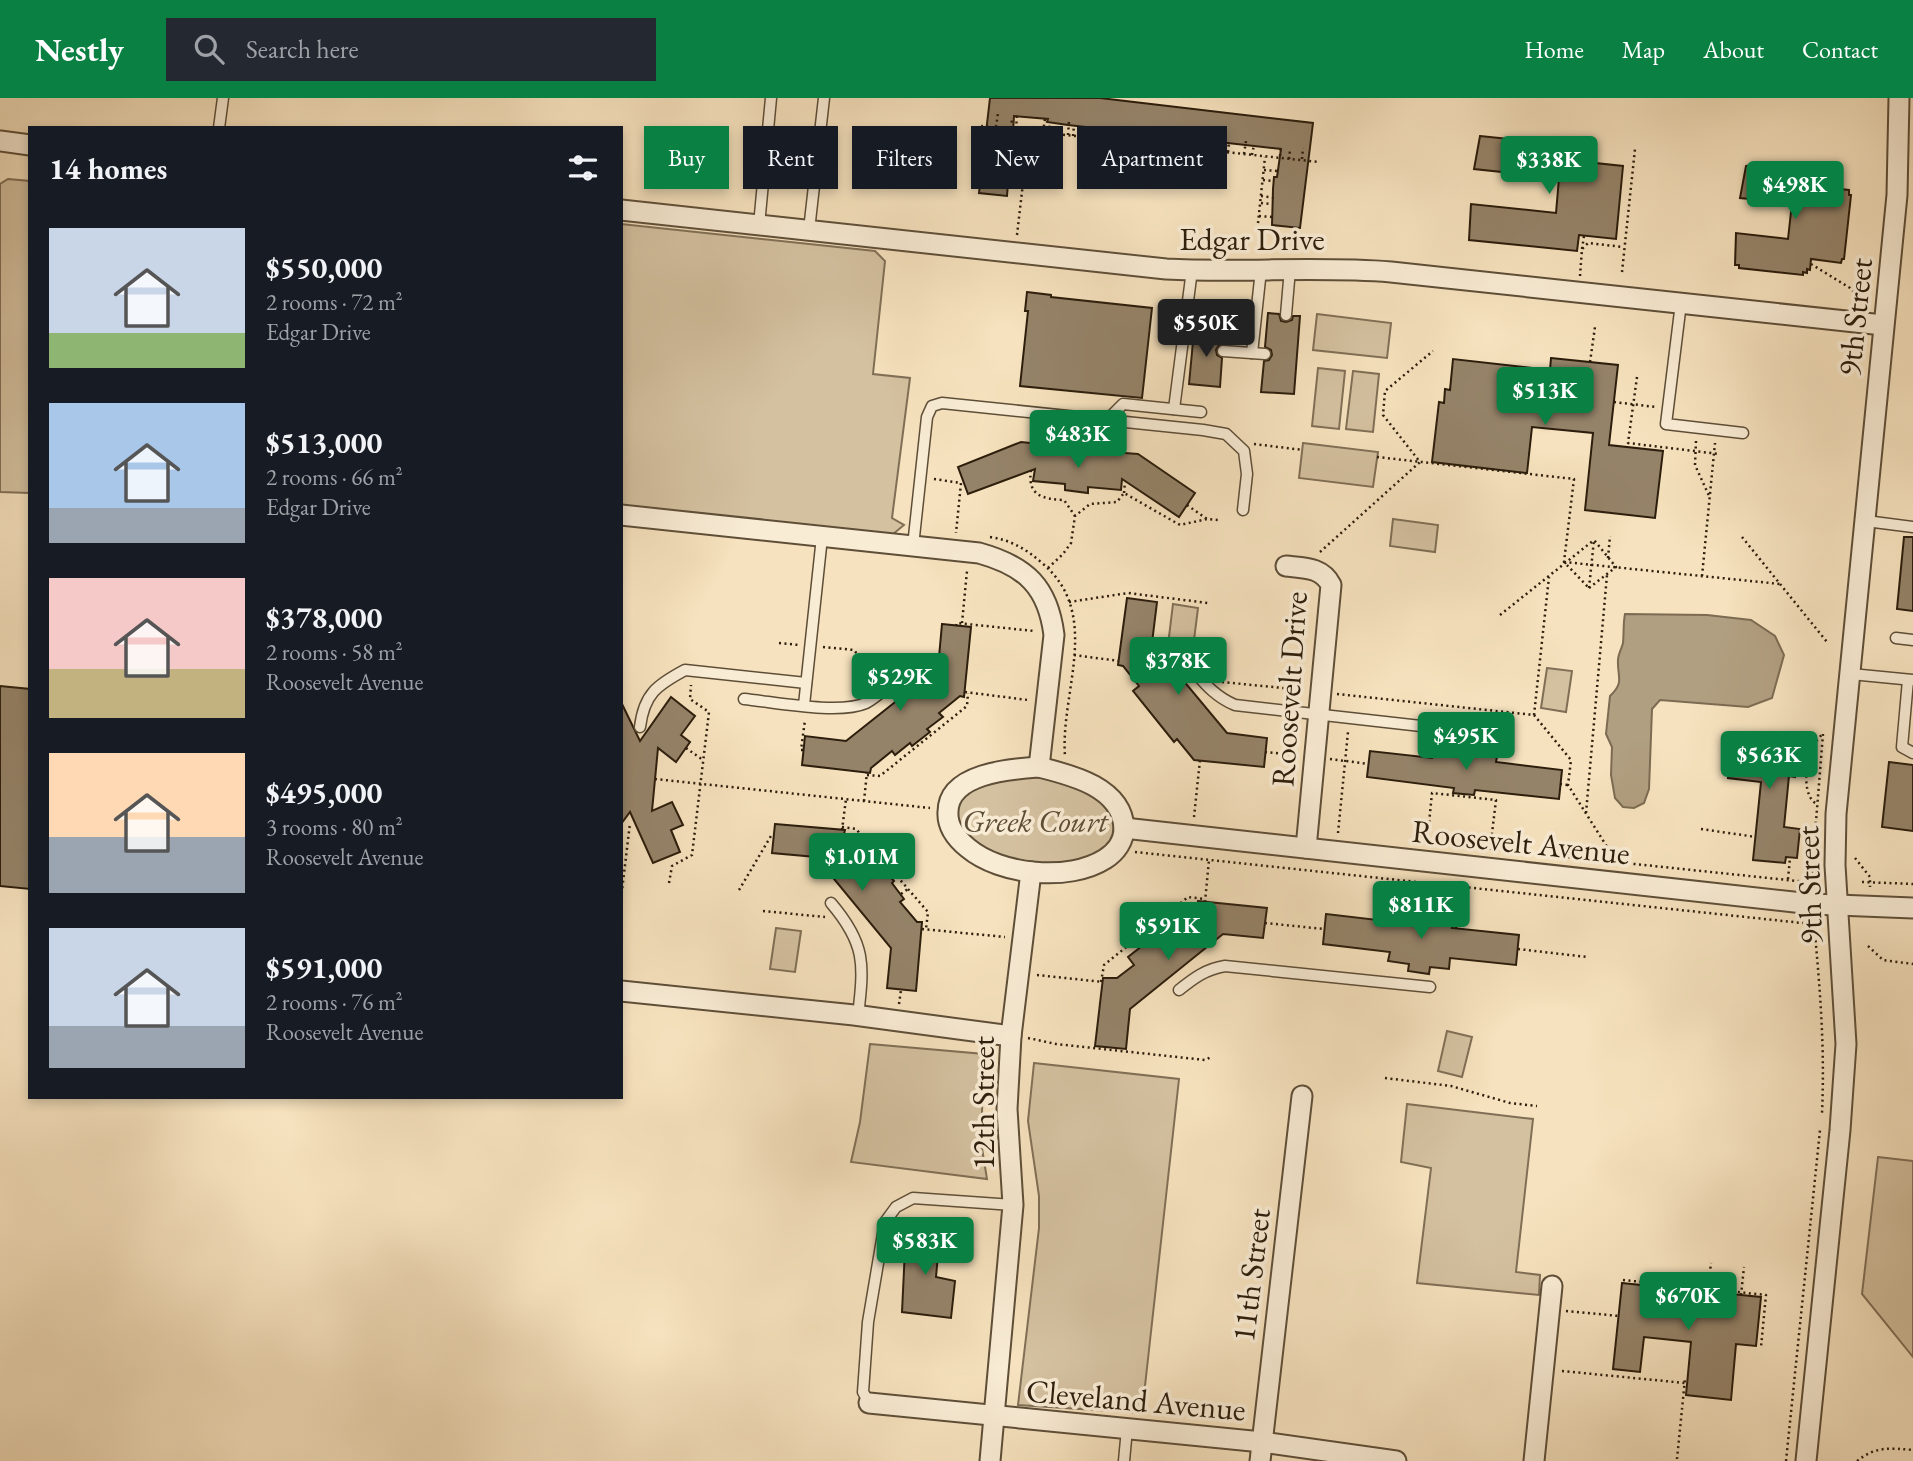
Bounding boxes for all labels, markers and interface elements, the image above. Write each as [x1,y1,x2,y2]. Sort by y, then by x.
search box [166,18,656,81]
text: Nestly [35,28,124,71]
icon: search [190,30,228,68]
text: Search here [246,32,359,66]
text: Home [1524,34,1584,65]
text: Map [1622,34,1665,65]
text: About [1703,34,1764,65]
text: Contact [1802,34,1878,65]
chip: Buy [644,126,729,189]
chip: Rent [743,126,838,189]
chip: Filters [852,126,957,189]
chip: New [971,126,1063,189]
chip: Apartment [1077,126,1227,189]
pin: $338K [1500,136,1598,196]
text: $338K [1517,144,1581,174]
text: 14 homes [49,149,167,188]
icon: filters [564,149,602,187]
pin: $498K [1746,162,1844,221]
text: $498K [1763,169,1827,199]
street label: Edgar Drive [1179,218,1325,260]
text: $550,000 [266,248,382,287]
icon: home [105,256,189,340]
street label: 9th Street [1828,256,1882,378]
text: 2 rooms · 72 m² [266,287,403,317]
pin: $550K [1157,300,1255,359]
text: $550K [1174,307,1238,337]
text: Edgar Drive [266,317,371,347]
pin: $513K [1496,368,1594,427]
text: $513K [1513,375,1577,405]
pin: $483K [1029,410,1127,470]
text: $483K [1046,418,1110,448]
text: $513,000 [266,423,382,462]
icon: home [105,431,189,515]
text: 2 rooms · 66 m² [266,462,403,492]
text: Edgar Drive [266,492,371,522]
street label: Roosevelt Drive [1261,590,1317,788]
text: $378,000 [266,598,382,637]
icon: home [105,606,189,690]
text: 2 rooms · 58 m² [266,637,403,667]
pin: $378K [1129,638,1227,697]
text: $378K [1146,645,1210,675]
pin: $529K [851,654,949,713]
text: $529K [868,661,932,691]
text: Roosevelt Avenue [266,667,423,697]
pin: $495K [1417,712,1515,772]
text: $495K [1434,720,1498,750]
pin: $563K [1720,732,1818,791]
text: $563K [1737,739,1801,769]
text: $495,000 [266,773,382,812]
icon: home [105,781,189,865]
park label: Greek Court [962,800,1110,842]
street label: Roosevelt Avenue [1410,810,1632,874]
text: 3 rooms · 80 m² [266,812,403,842]
street label: 9th Street [1786,825,1832,945]
pin: $1.01M [805,834,919,893]
text: $1.01M [825,841,899,871]
text: Roosevelt Avenue [266,842,423,872]
pin: $811K [1372,882,1470,941]
text: $811K [1389,889,1453,919]
pin: $591K [1119,902,1217,962]
text: $591K [1136,910,1200,940]
text: $591,000 [266,948,382,987]
icon: home [105,956,189,1040]
text: 2 rooms · 76 m² [266,987,403,1017]
text: Roosevelt Avenue [266,1017,423,1047]
street label: 12th Street [962,1036,1004,1170]
street label: 11th Street [1222,1206,1280,1344]
pin: $583K [876,1218,974,1277]
text: $583K [893,1225,957,1255]
pin: $670K [1639,1272,1737,1332]
text: $670K [1656,1280,1720,1310]
street label: Cleveland Avenue [1024,1369,1248,1431]

